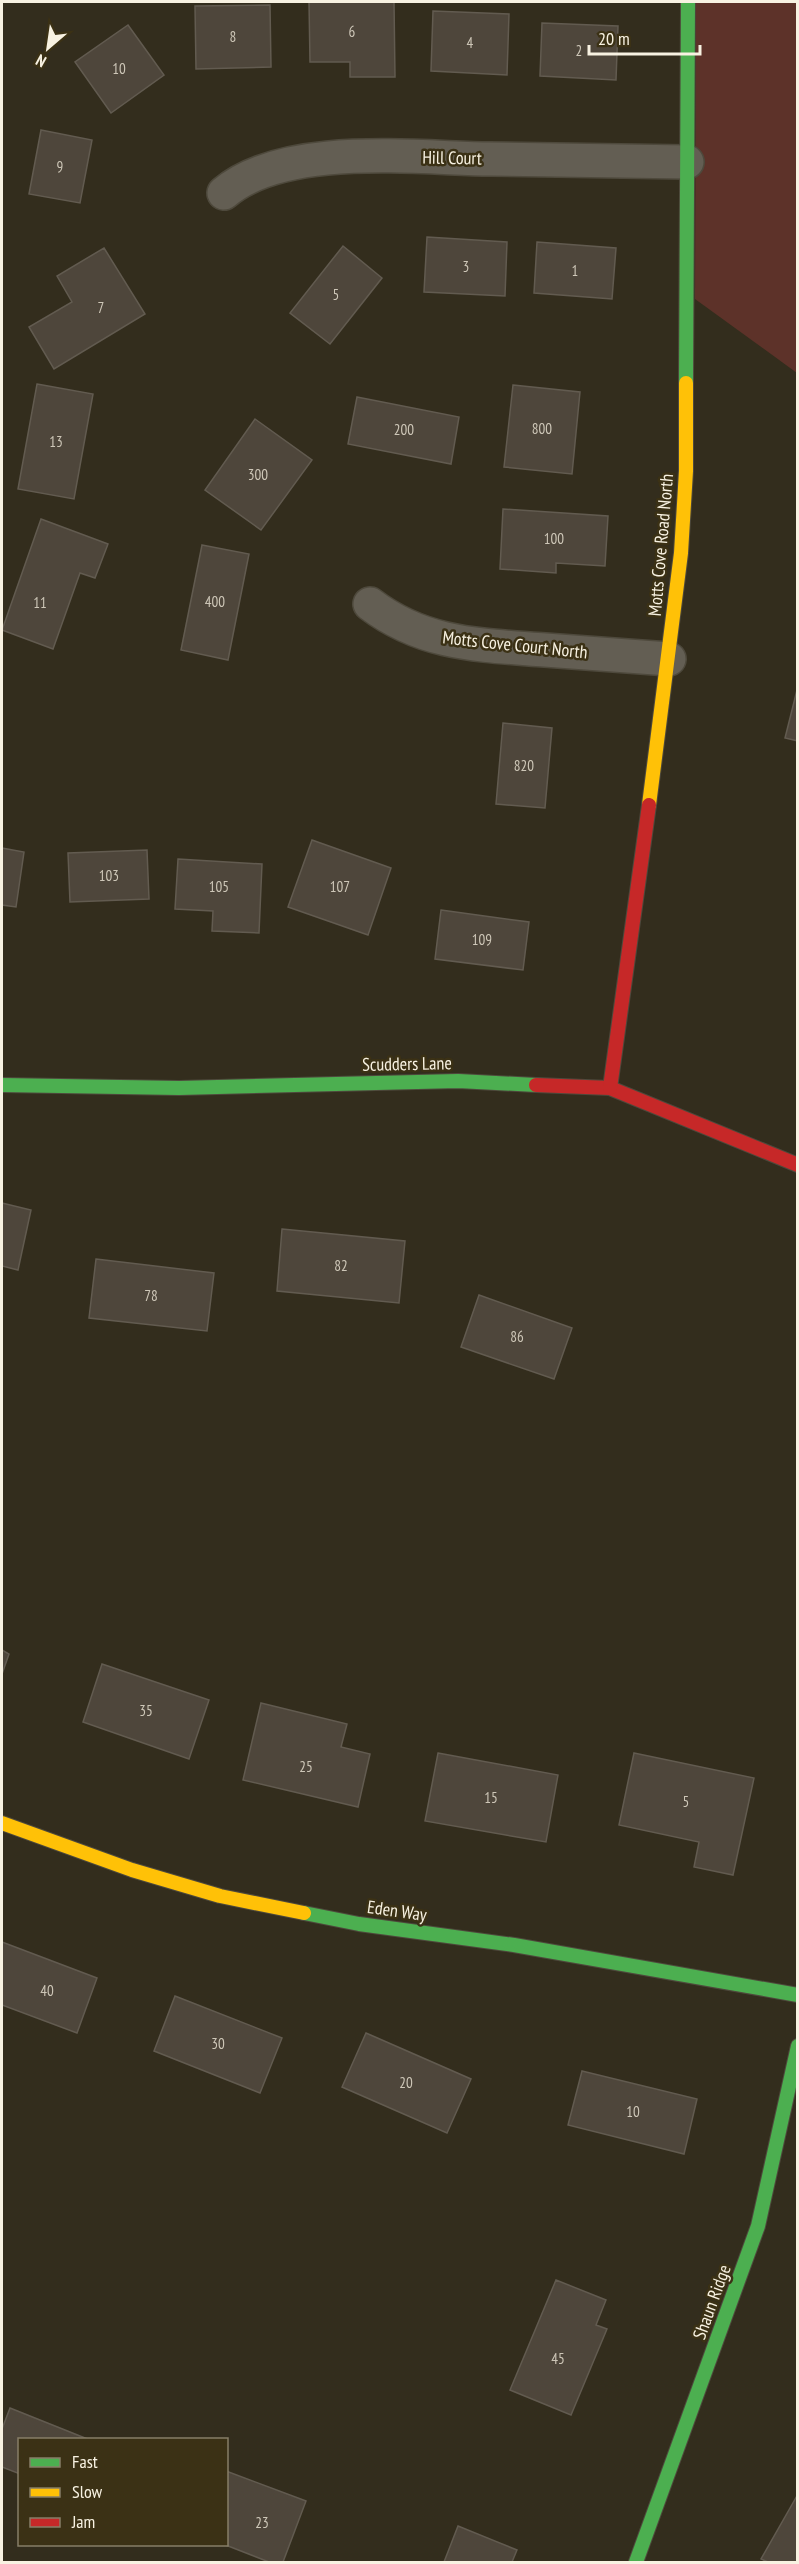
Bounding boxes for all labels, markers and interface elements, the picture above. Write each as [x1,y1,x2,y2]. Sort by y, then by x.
north arrow [18,18,78,78]
scale bar [589,18,700,56]
house number: 6 [349,22,356,41]
house number: 8 [230,27,236,46]
text: 20 m [598,27,630,50]
house number: 4 [467,33,474,52]
house number: 2 [576,41,582,60]
text: N [32,50,49,72]
house number: 10 [112,59,126,78]
street label: Hill Court [422,145,482,170]
house number: 9 [57,157,63,176]
house number: 3 [463,257,469,276]
house number: 1 [572,261,578,280]
house number: 5 [333,285,339,304]
house number: 7 [98,298,104,317]
house number: 800 [532,419,552,438]
house number: 200 [394,420,414,439]
house number: 13 [49,432,63,451]
house number: 300 [248,465,268,484]
street label: Motts Cove Road North [643,473,678,617]
house number: 100 [544,529,564,548]
house number: 400 [205,592,225,611]
house number: 11 [33,593,47,612]
street label: Motts Cove Court North [441,625,589,664]
house number: 820 [514,756,534,775]
house number: 103 [99,866,119,885]
house number: 105 [209,877,229,896]
house number: 107 [330,877,350,896]
house number: 109 [472,930,492,949]
street label: Scudders Lane [362,1051,452,1076]
house number: 82 [334,1256,348,1275]
house number: 78 [144,1286,158,1305]
house number: 86 [510,1327,524,1346]
house number: 35 [139,1701,153,1720]
house number: 25 [299,1757,313,1776]
house number: 15 [484,1788,498,1807]
house number: 5 [683,1792,689,1811]
street label: Eden Way [366,1895,429,1926]
house number: 40 [40,1981,54,2000]
house number: 30 [211,2034,225,2053]
house number: 20 [399,2073,413,2092]
house number: 10 [626,2102,640,2121]
street label: Shaun Ridge [687,2261,736,2342]
house number: 45 [551,2349,565,2368]
legend [18,2438,228,2546]
text: Fast [72,2450,98,2473]
text: Slow [72,2480,103,2503]
text: Jam [71,2510,95,2533]
house number: 23 [255,2513,269,2532]

